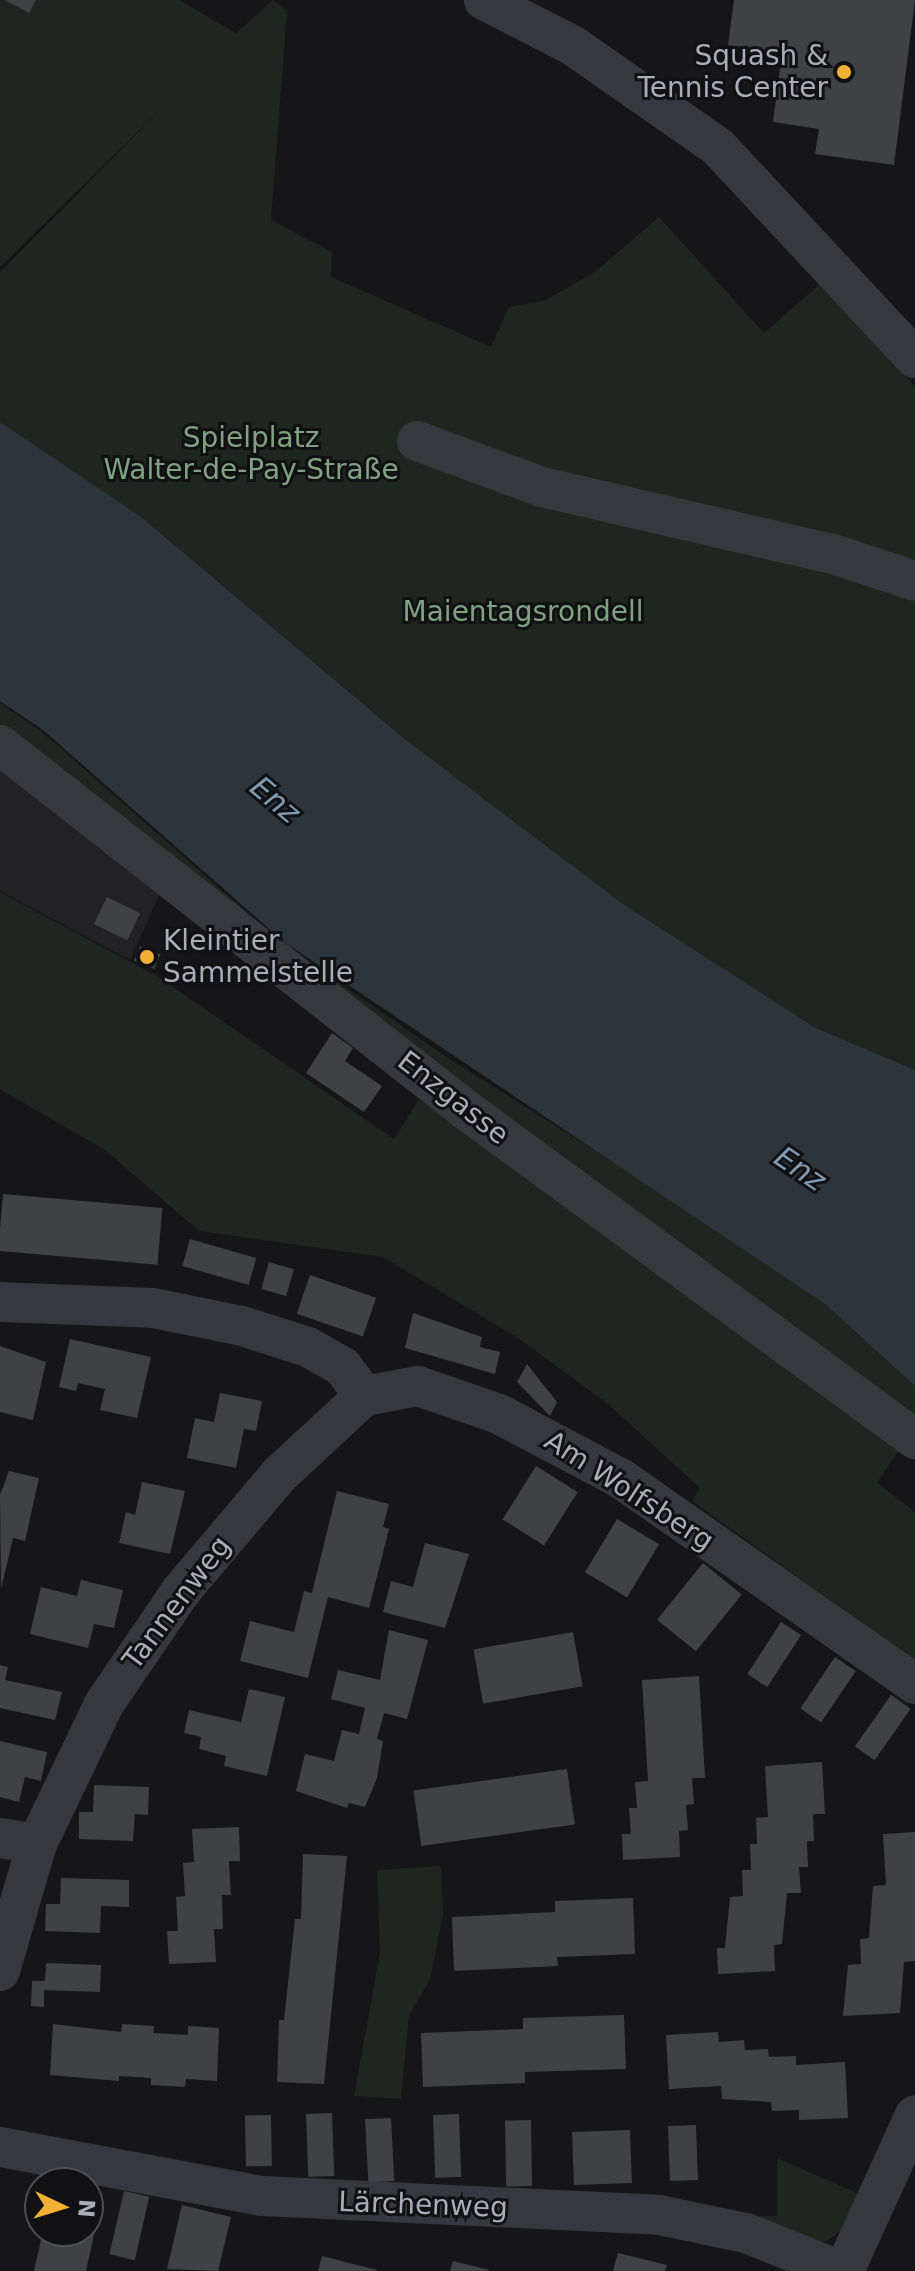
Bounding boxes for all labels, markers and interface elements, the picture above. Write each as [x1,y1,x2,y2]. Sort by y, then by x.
place label: Squash & Tennis Center [637,39,828,105]
marker: Squash & Tennis Center [835,63,853,81]
park label: Spielplatz Walter-de-Pay-Straße [103,421,399,487]
park label: Maientagsrondell [403,595,643,629]
water label: Enz [243,769,307,831]
place label: Kleintier Sammelstelle [163,924,353,990]
marker: Kleintier Sammelstelle [138,948,156,966]
street label: Enzgasse [391,1044,515,1152]
water label: Enz [768,1139,832,1199]
street label: Am Wolfsberg [538,1424,720,1558]
street label: Tannenweg [116,1530,238,1676]
north arrow [24,2167,104,2247]
street label: Lärchenweg [338,2185,508,2225]
text: N [73,2199,100,2219]

